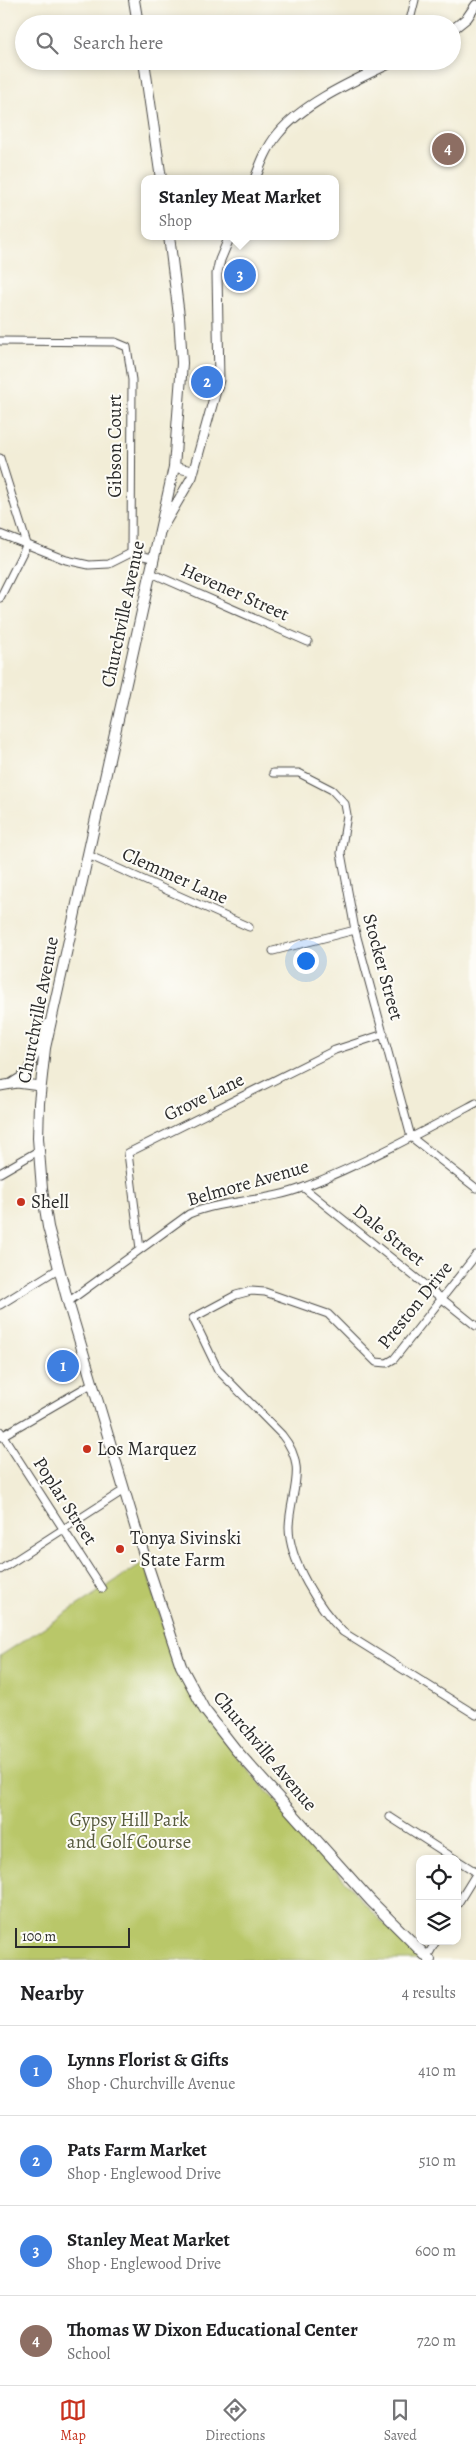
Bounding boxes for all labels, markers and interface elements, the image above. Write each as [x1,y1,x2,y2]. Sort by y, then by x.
search box [15,15,461,70]
icon: search [33,29,61,57]
text: Search here [73,30,163,56]
pin: 4 [432,130,464,168]
popup [141,175,339,240]
text: Stanley Meat Market [159,184,321,210]
text: Shop [159,210,192,232]
pin: 3 [224,256,256,294]
pin: 2 [191,363,223,401]
street label: Gibson Court [102,394,128,498]
street label: Churchville Avenue [95,538,151,690]
street label: Hevener Street [177,557,293,627]
street label: Clemmer Lane [118,841,232,911]
street label: Stocker Street [356,911,410,1023]
street label: Churchville Avenue [11,934,65,1086]
your location [293,948,319,974]
street label: Grove Lane [159,1066,249,1128]
street label: Belmore Avenue [184,1153,312,1213]
place label: Shell [31,1189,69,1215]
marker: Shell [15,1196,27,1208]
street label: Dale Street [347,1198,431,1272]
street label: Preston Drive [372,1256,458,1354]
pin: 1 [47,1347,79,1385]
place label: Los Marquez [97,1436,197,1462]
marker: Los Marquez [81,1443,93,1455]
street label: Poplar Street [27,1452,103,1550]
place label: Tonya Sivinski - State Farm [130,1525,241,1573]
marker: Tonya Sivinski - State Farm [114,1543,126,1555]
street label: Churchville Avenue [207,1685,323,1817]
park label: Gypsy Hill Park and Golf Course [67,1807,191,1855]
map controls [416,1855,461,1945]
button: locate [416,1855,461,1900]
button: layers [416,1900,461,1945]
scale bar [15,1925,130,1948]
text: 100 m [22,1927,56,1946]
text: Nearby [20,1979,83,2007]
text: 4 results [402,1982,456,2004]
text: Lynns Florist & Gifts [67,2047,229,2073]
text: 1 [33,2060,39,2082]
text: 410 m [418,2060,456,2082]
text: Shop · Churchville Avenue [67,2073,235,2095]
text: Pats Farm Market [67,2137,207,2163]
text: 2 [32,2150,40,2172]
text: 510 m [419,2150,456,2172]
text: Shop · Englewood Drive [67,2163,221,2185]
text: Stanley Meat Market [67,2227,230,2253]
text: 3 [33,2240,39,2262]
text: 600 m [415,2240,456,2262]
text: Shop · Englewood Drive [67,2253,221,2275]
text: Thomas W Dixon Educational Center [67,2317,358,2343]
text: 4 [32,2330,40,2352]
text: 720 m [417,2330,456,2352]
text: School [67,2343,110,2365]
tab: Map [59,2396,87,2445]
tab: Directions [205,2396,265,2445]
tab: Saved [384,2396,417,2445]

